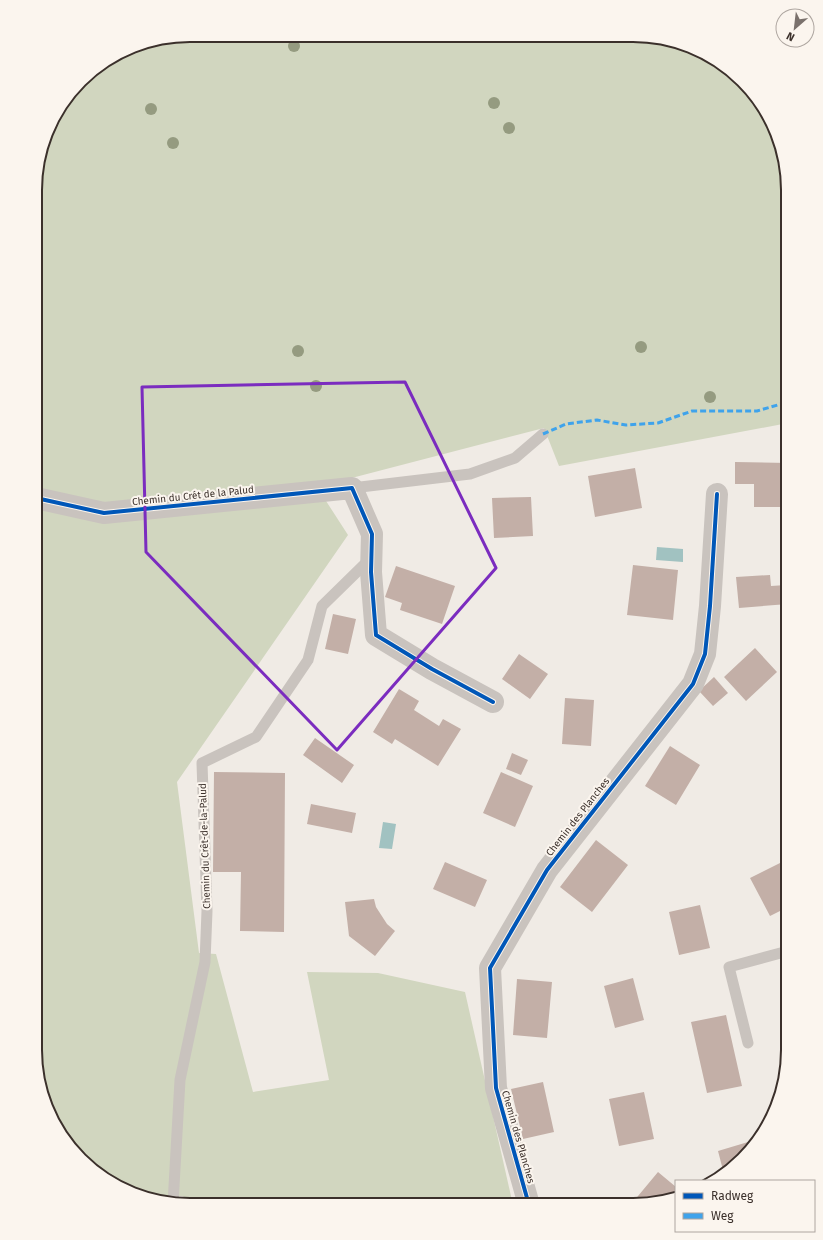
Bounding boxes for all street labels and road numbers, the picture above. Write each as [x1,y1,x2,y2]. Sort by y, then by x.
street label: Chemin du Crét de la Palud [132,484,254,508]
street label: Chemin des Planches [544,775,613,859]
street label: Chemin du Crêt-de-la-Palud [197,783,213,909]
street label: Chemin des Planches [499,1089,537,1185]

